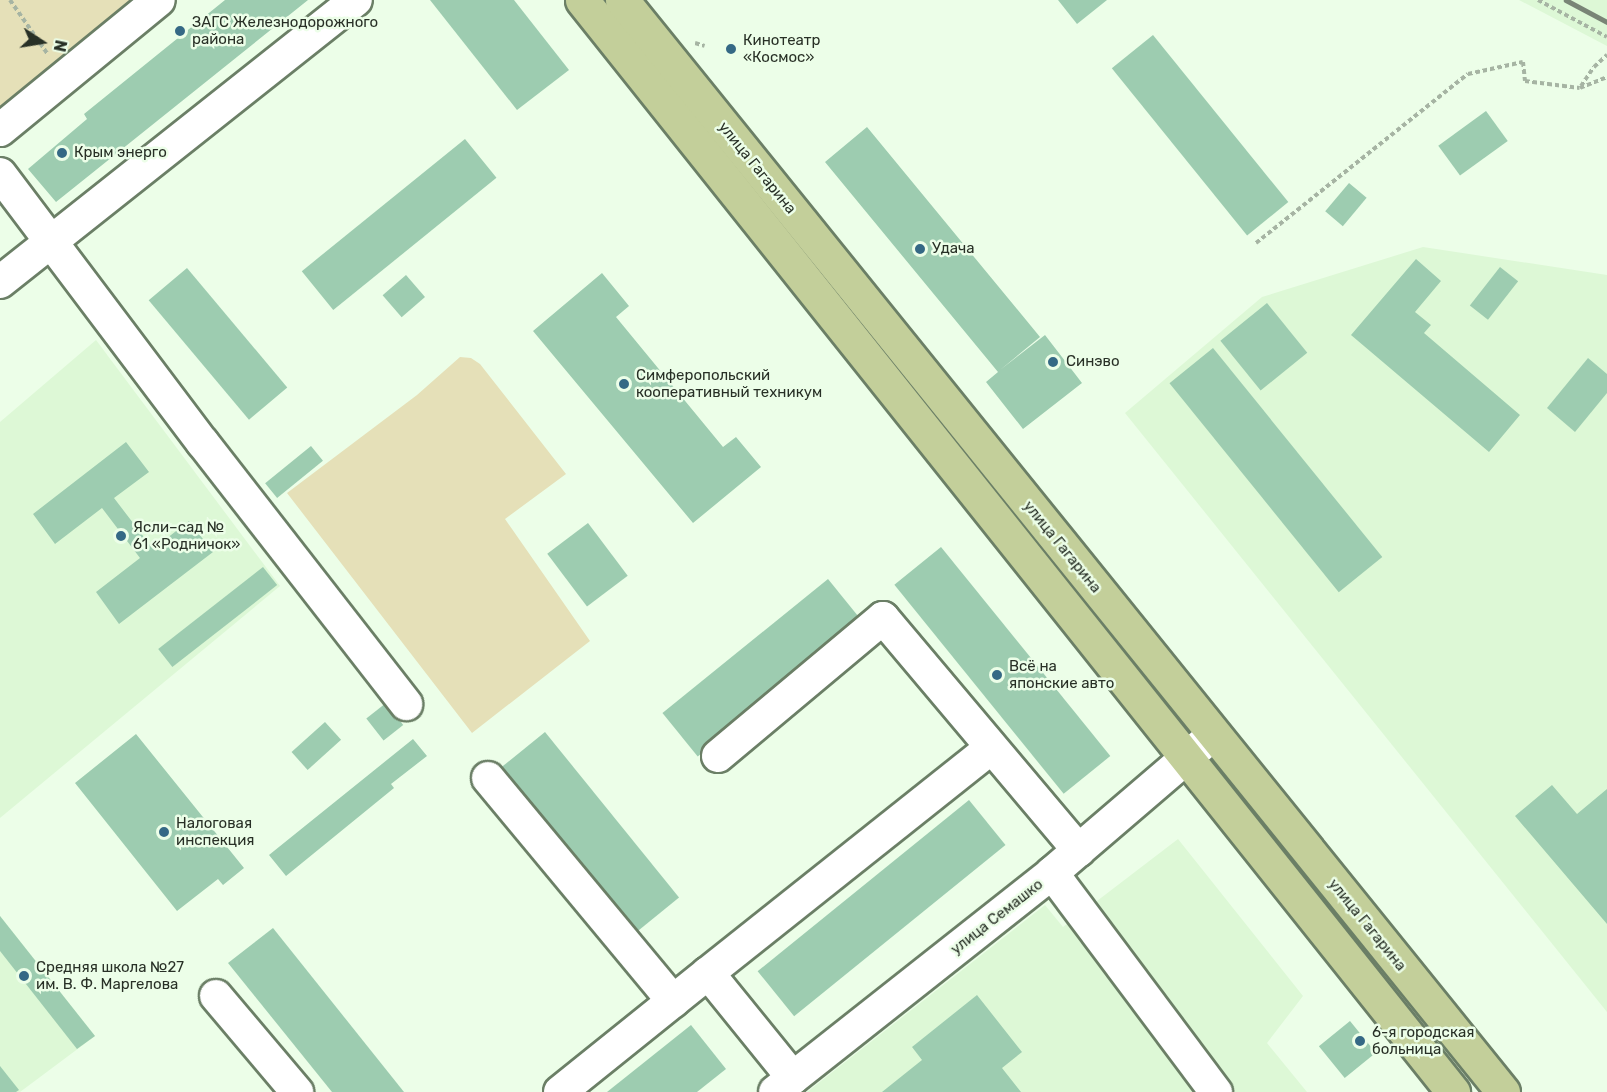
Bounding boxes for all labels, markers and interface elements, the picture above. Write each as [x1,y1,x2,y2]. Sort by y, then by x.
north arrow [12,12,72,72]
place label: ЗАГС Железнодорожного района [192,13,378,48]
marker: ЗАГС Железнодорожного района [173,24,187,38]
place label: Кинотеатр «Космос» [743,31,820,66]
text: N [50,38,71,53]
marker: Кинотеатр «Космос» [724,42,738,56]
street label: улица Гагарина [714,118,800,218]
place label: Крым энерго [74,144,167,162]
marker: Крым энерго [55,146,69,160]
place label: Удача [932,240,975,258]
marker: Удача [913,242,927,256]
marker: Синэво [1044,353,1062,371]
place label: Синэво [1066,353,1120,371]
place label: Симферопольский кооперативный техникум [636,366,822,401]
marker: Симферопольский кооперативный техникум [617,377,631,391]
street label: улица Гагарина [1019,497,1105,597]
place label: Ясли–сад № 61 «Родничок» [133,518,240,553]
marker: Ясли–сад № 61 «Родничок» [114,529,128,543]
place label: Всё на японские авто [1009,657,1114,692]
marker: Всё на японские авто [990,668,1004,682]
place label: Налоговая инспекция [176,814,254,849]
marker: Налоговая инспекция [157,825,171,839]
street label: улица Семашко [947,875,1047,959]
street label: улица Гагарина [1324,875,1410,975]
place label: Средняя школа №27 им. В. Ф. Маргелова [36,958,184,993]
marker: Средняя школа №27 им. В. Ф. Маргелова [17,969,31,983]
place label: 6-я городская больница [1372,1023,1474,1058]
marker: 6-я городская больница [1353,1034,1367,1048]

